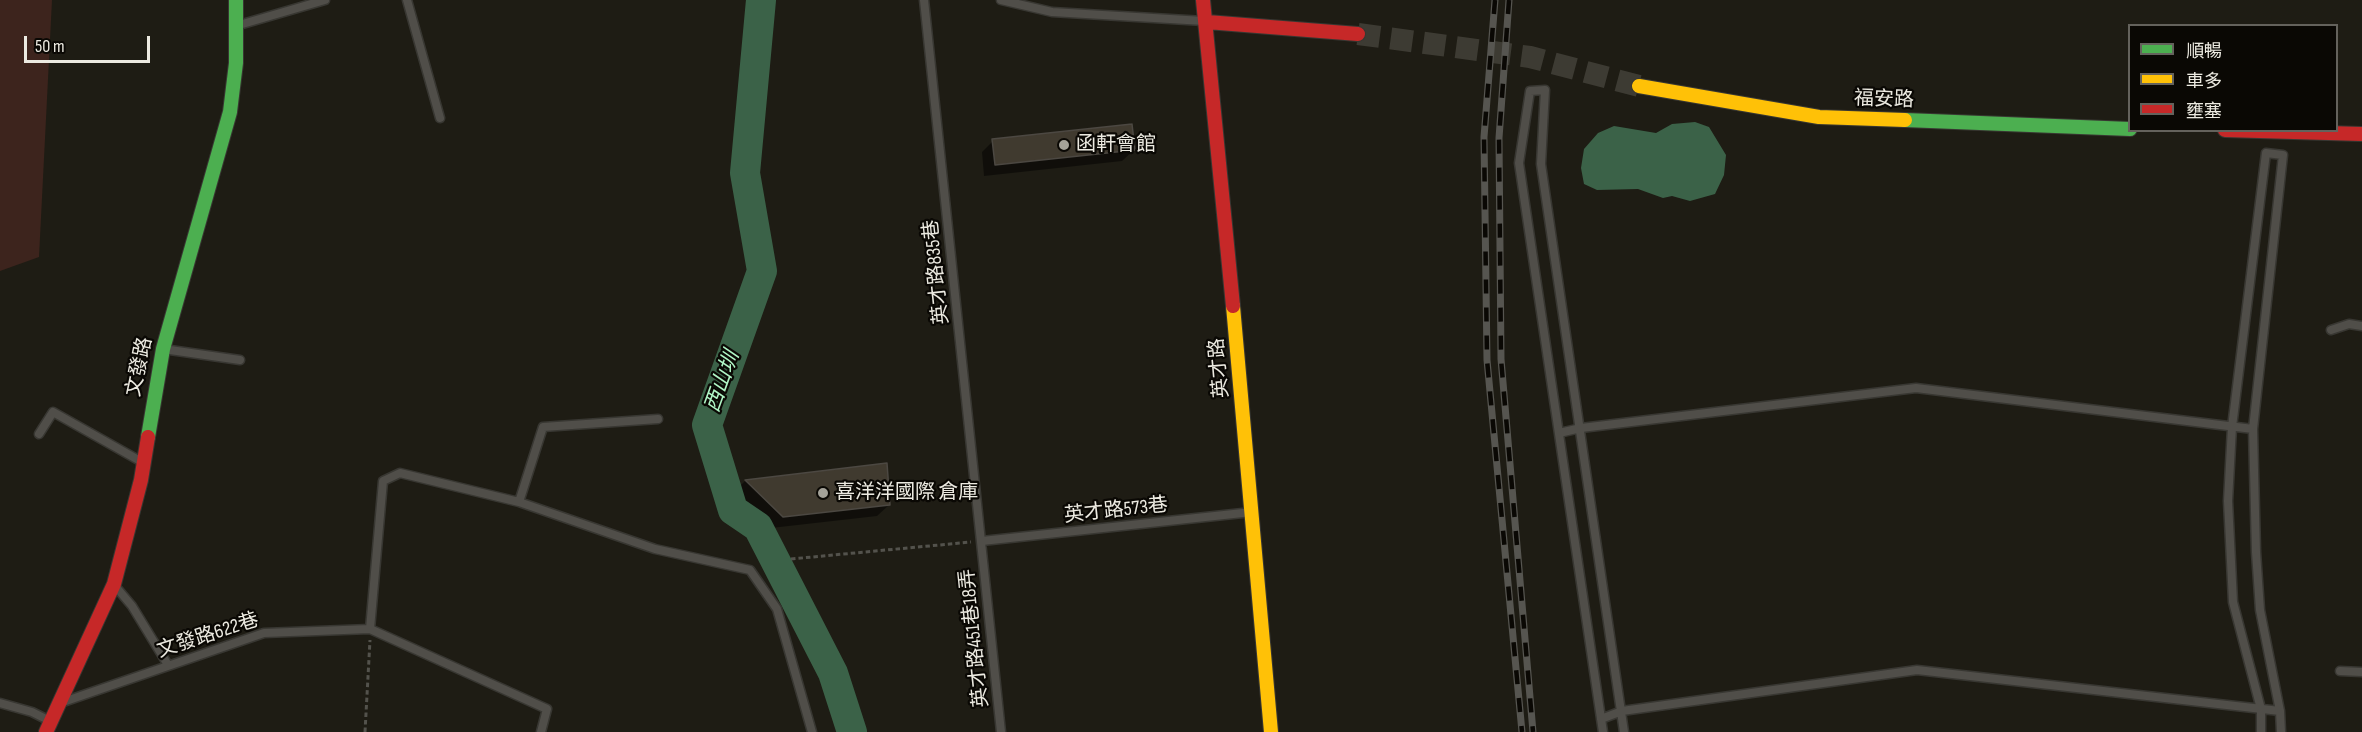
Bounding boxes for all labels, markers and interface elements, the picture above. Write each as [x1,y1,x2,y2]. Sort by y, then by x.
scale bar [27,24,153,62]
legend [2128,24,2338,132]
text: 50 m [35,36,65,57]
text: 順暢 [2186,41,2222,62]
text: 車多 [2186,71,2222,92]
street label: 福安路 [1854,87,1914,113]
text: 壅塞 [2186,101,2222,122]
place label: 函軒會館 [1076,133,1156,157]
marker: 函軒會館 [1057,138,1071,152]
street label: 英才路835巷 [920,218,954,326]
street label: 文發路 [122,335,158,399]
street label: 英才路 [1205,337,1235,399]
water label: 西山圳 [700,348,746,416]
place label: 喜洋洋國際 倉庫 [835,481,978,505]
marker: 喜洋洋國際 倉庫 [816,486,830,500]
street label: 英才路573巷 [1063,494,1169,528]
street label: 英才路451巷18弄 [956,568,994,708]
street label: 文發路622巷 [154,608,262,664]

